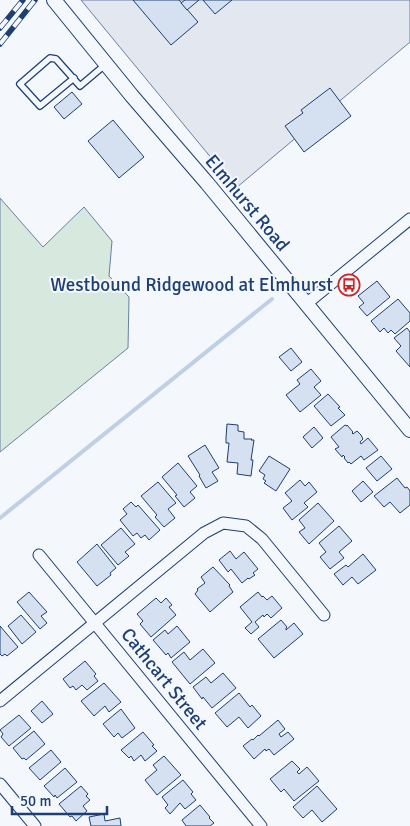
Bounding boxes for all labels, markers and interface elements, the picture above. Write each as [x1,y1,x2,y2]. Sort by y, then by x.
street label: Elmhurst Road [200,150,294,256]
place label: Westbound Ridgewood at Elmhurst [50,273,333,297]
bus stop icon: Westbound Ridgewood at Elmhurst [337,273,361,297]
street label: Cathcart Street [116,623,213,735]
scale bar [12,784,108,816]
text: 50 m [20,792,51,810]

